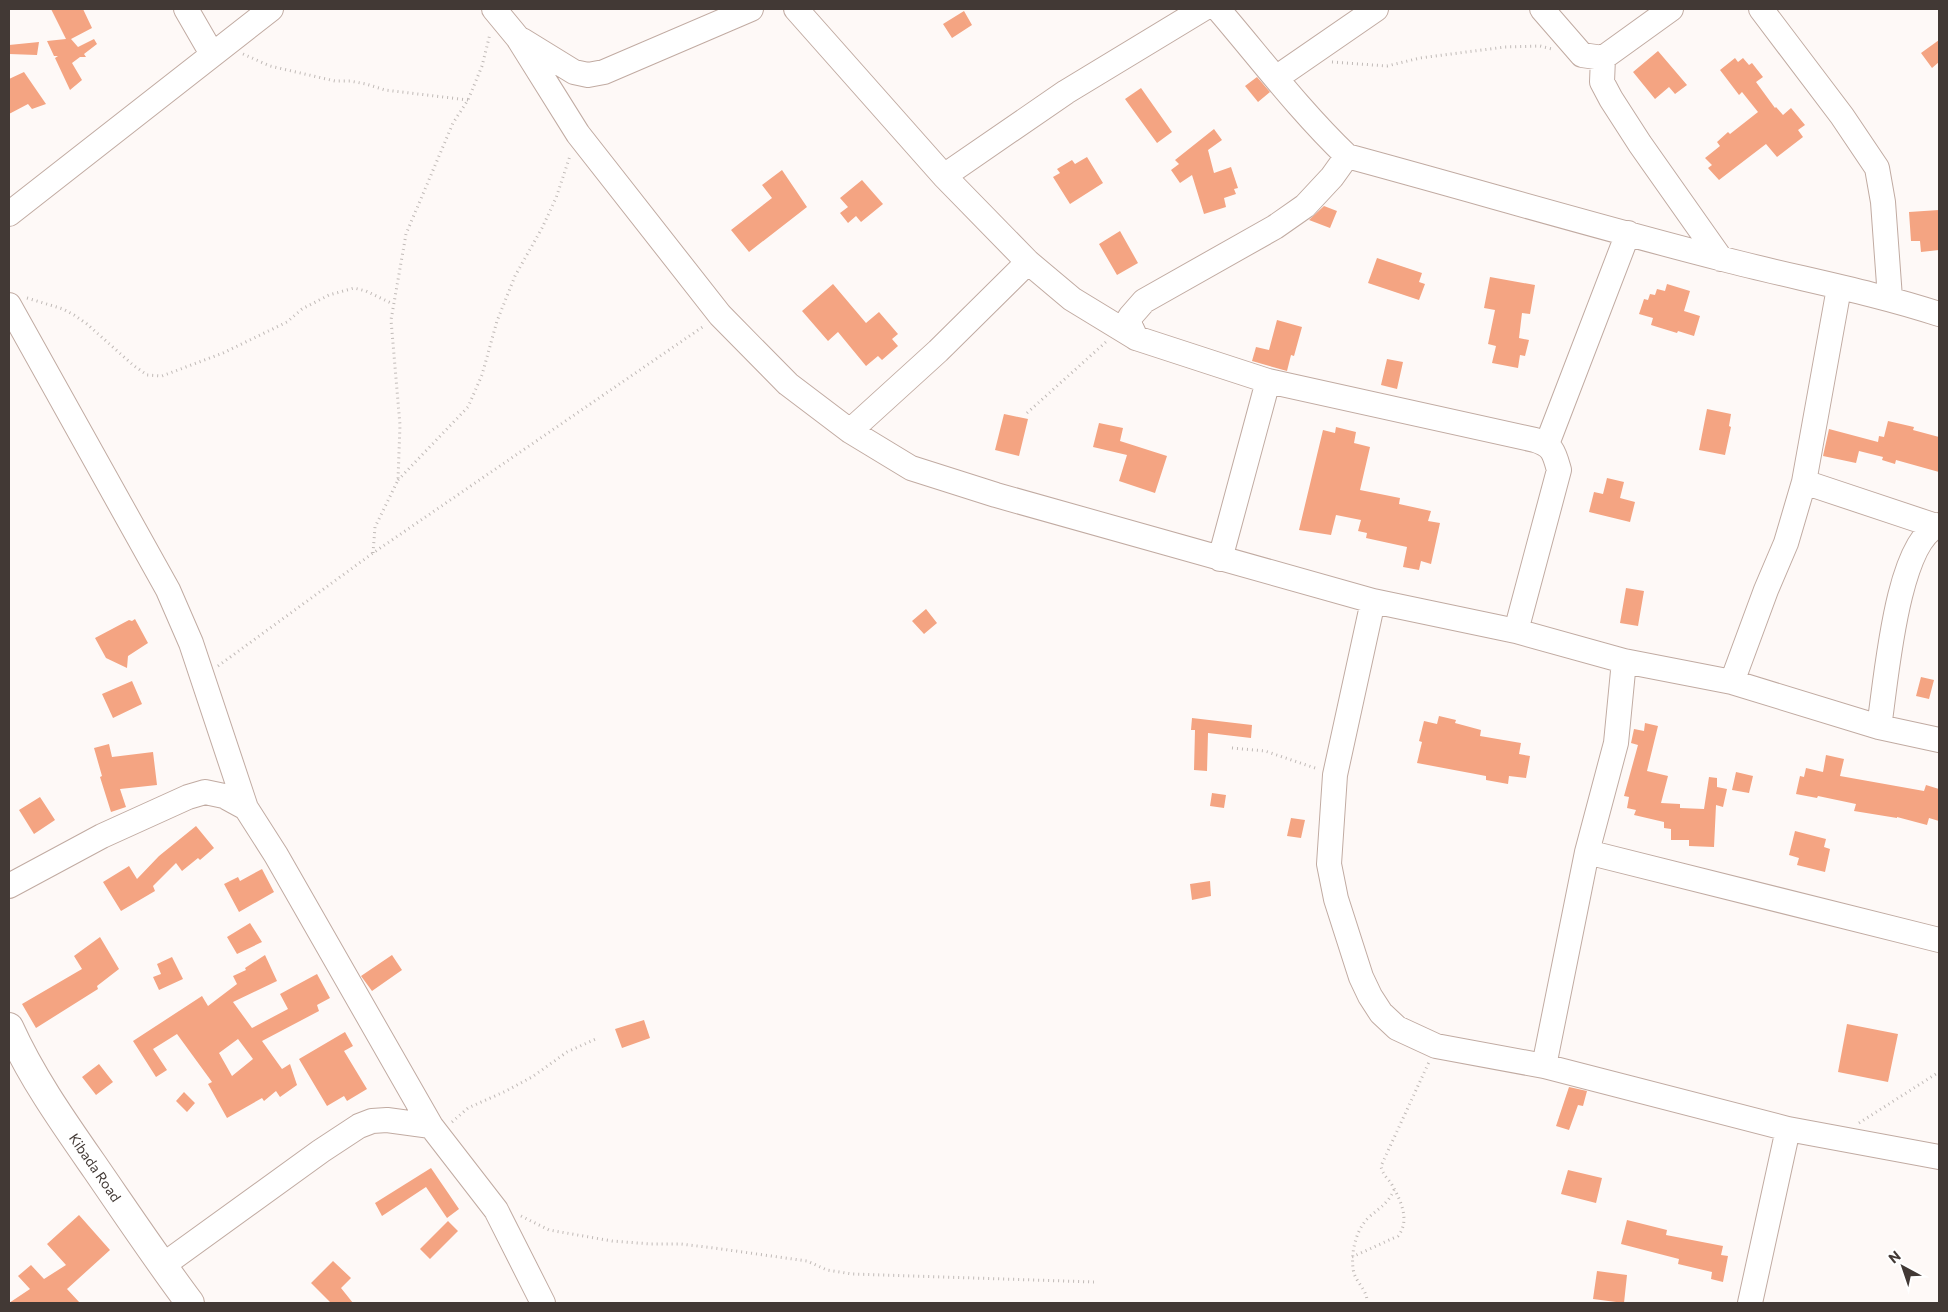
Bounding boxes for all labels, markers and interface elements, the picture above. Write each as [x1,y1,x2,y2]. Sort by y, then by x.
street label: Kibada Road [66,1130,125,1205]
north arrow [1878,1242,1928,1292]
text: N [1885,1247,1904,1267]

